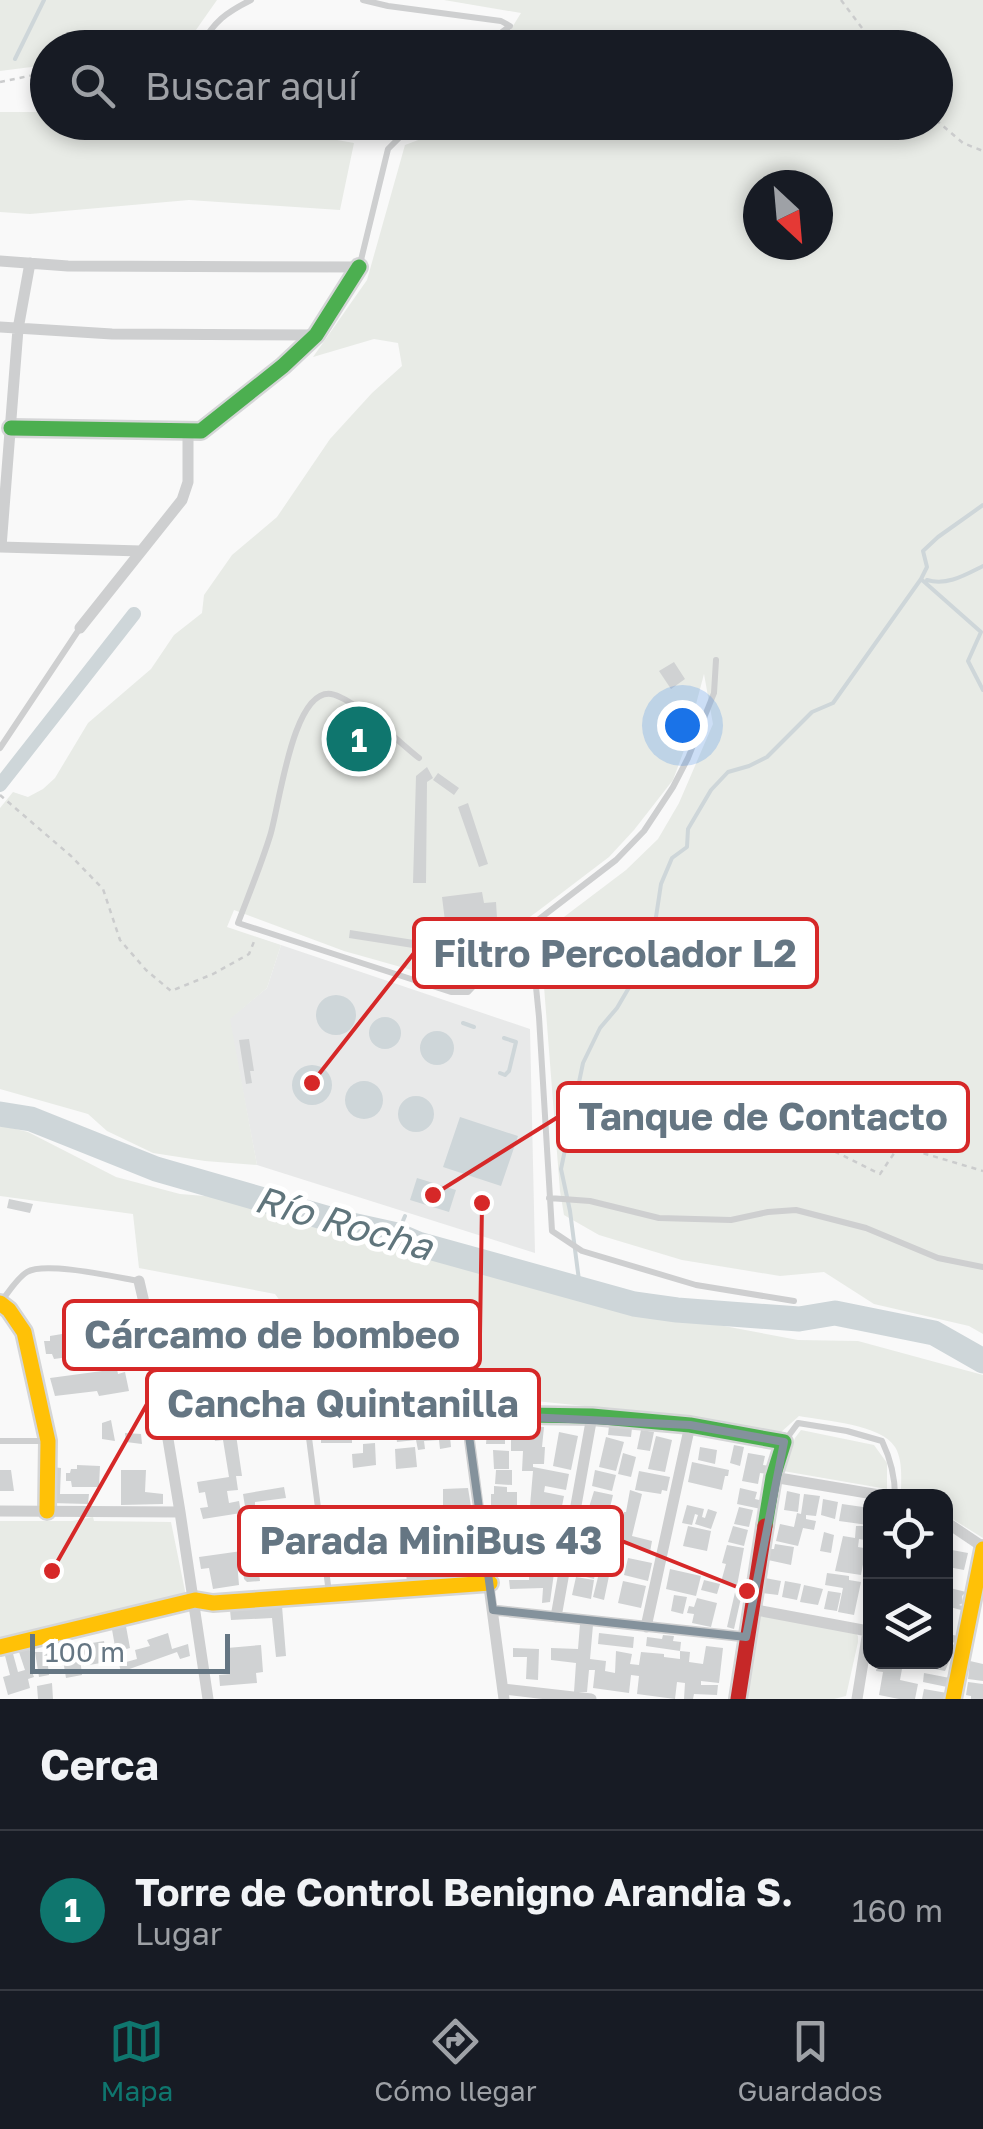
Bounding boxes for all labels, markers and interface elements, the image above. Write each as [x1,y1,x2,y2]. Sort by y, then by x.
search box [30,30,953,140]
icon: search [65,58,120,113]
text: Buscar aquí [145,63,358,108]
north arrow [743,170,833,260]
your location [657,700,708,751]
pin: 1 [326,702,392,776]
callout: Filtro Percolador L2 [414,919,817,987]
text: Filtro Percolador L2 [433,930,797,975]
callout: Tanque de Contacto [558,1083,968,1151]
text: Tanque de Contacto [578,1093,948,1138]
water label: Río Rocha [250,1175,439,1269]
callout: Cárcamo de bombeo [64,1301,480,1369]
text: Cárcamo de bombeo [84,1311,460,1356]
callout: Cancha Quintanilla [147,1370,539,1438]
text: Cancha Quintanilla [167,1380,519,1425]
map controls [863,1489,953,1669]
button: locate [863,1489,953,1579]
callout: Parada MiniBus 43 [239,1507,622,1575]
text: Parada MiniBus 43 [260,1517,602,1562]
button: layers [863,1579,953,1669]
scale bar [30,1629,230,1674]
text: 100 m [45,1635,125,1668]
text: Cerca [40,1739,159,1789]
text: Torre de Control Benigno Arandia S. [135,1869,793,1914]
text: 1 [64,1891,81,1929]
text: 160 m [852,1891,943,1929]
text: Lugar [135,1914,222,1952]
tab: Mapa [100,2014,173,2107]
tab: Cómo llegar [374,2014,537,2107]
tab: Guardados [737,2014,883,2107]

